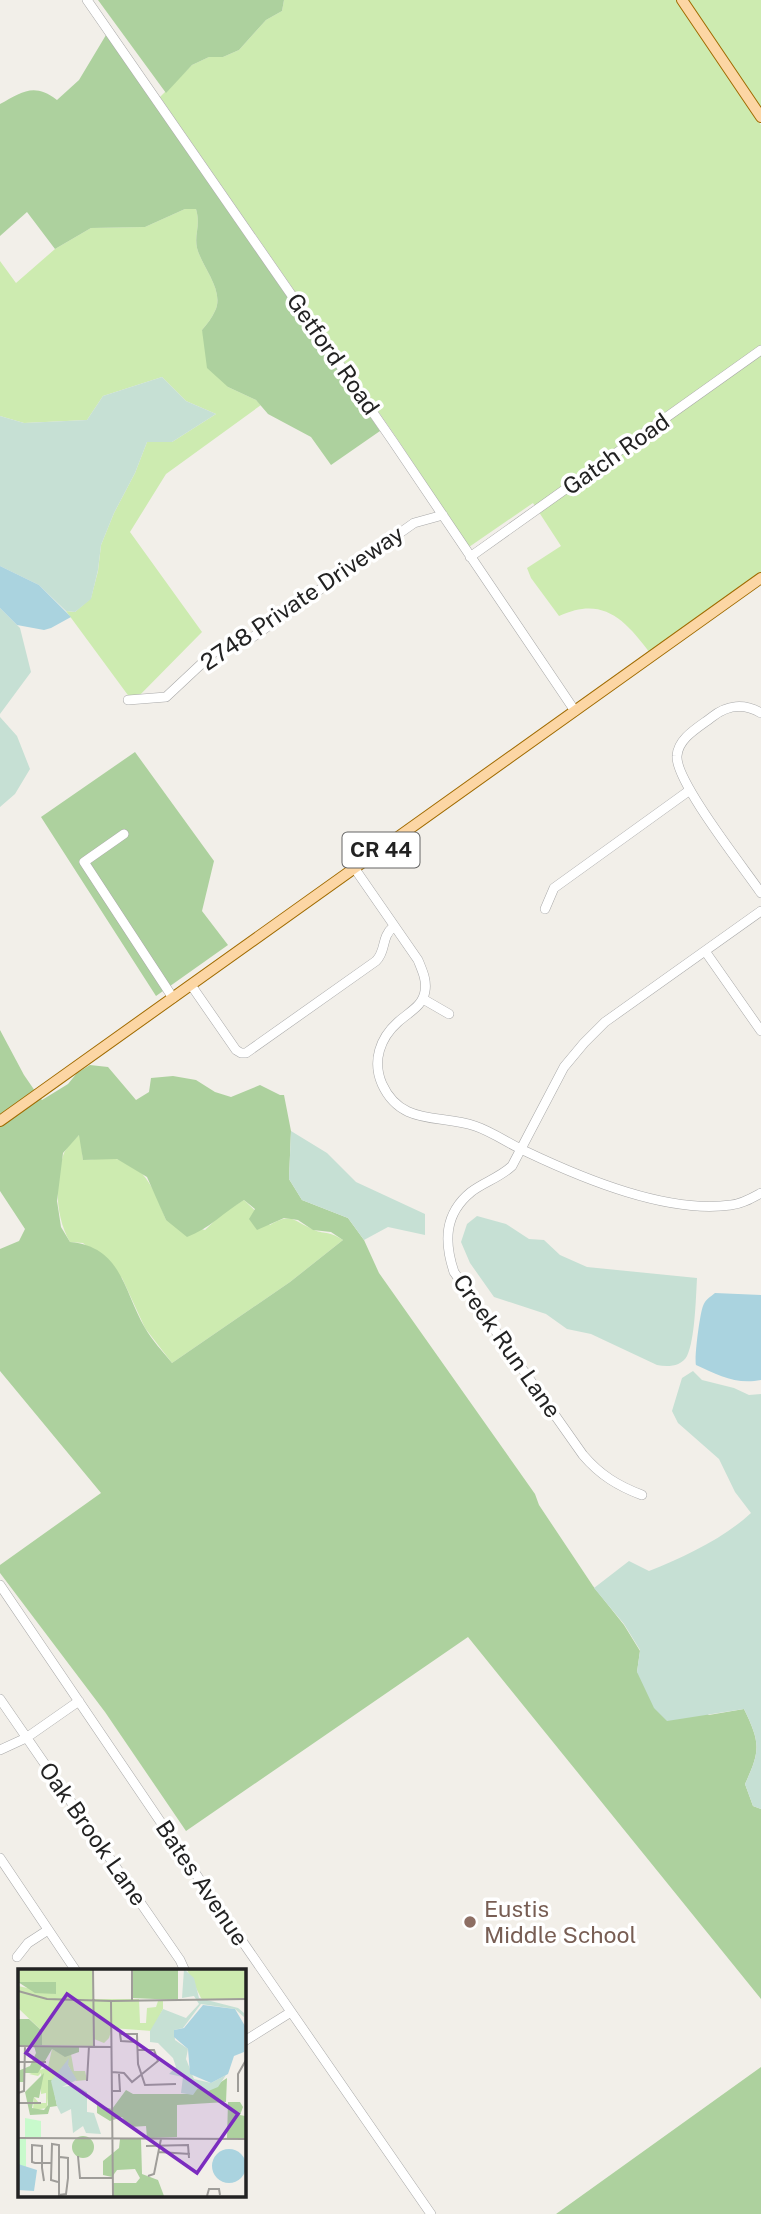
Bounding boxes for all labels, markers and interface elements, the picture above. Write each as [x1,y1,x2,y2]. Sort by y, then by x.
street label: Getford Road [282,288,385,420]
street label: Gatch Road [557,407,674,500]
street label: 2748 Private Driveway [195,520,408,676]
road number: CR 44 [342,832,420,868]
street label: Creek Run Lane [448,1269,567,1423]
street label: Oak Brook Lane [34,1757,153,1910]
street label: Bates Avenue [151,1815,254,1951]
place label: Eustis Middle School [484,1895,637,1948]
marker: Eustis Middle School [462,1914,478,1930]
inset map [18,1969,245,2196]

